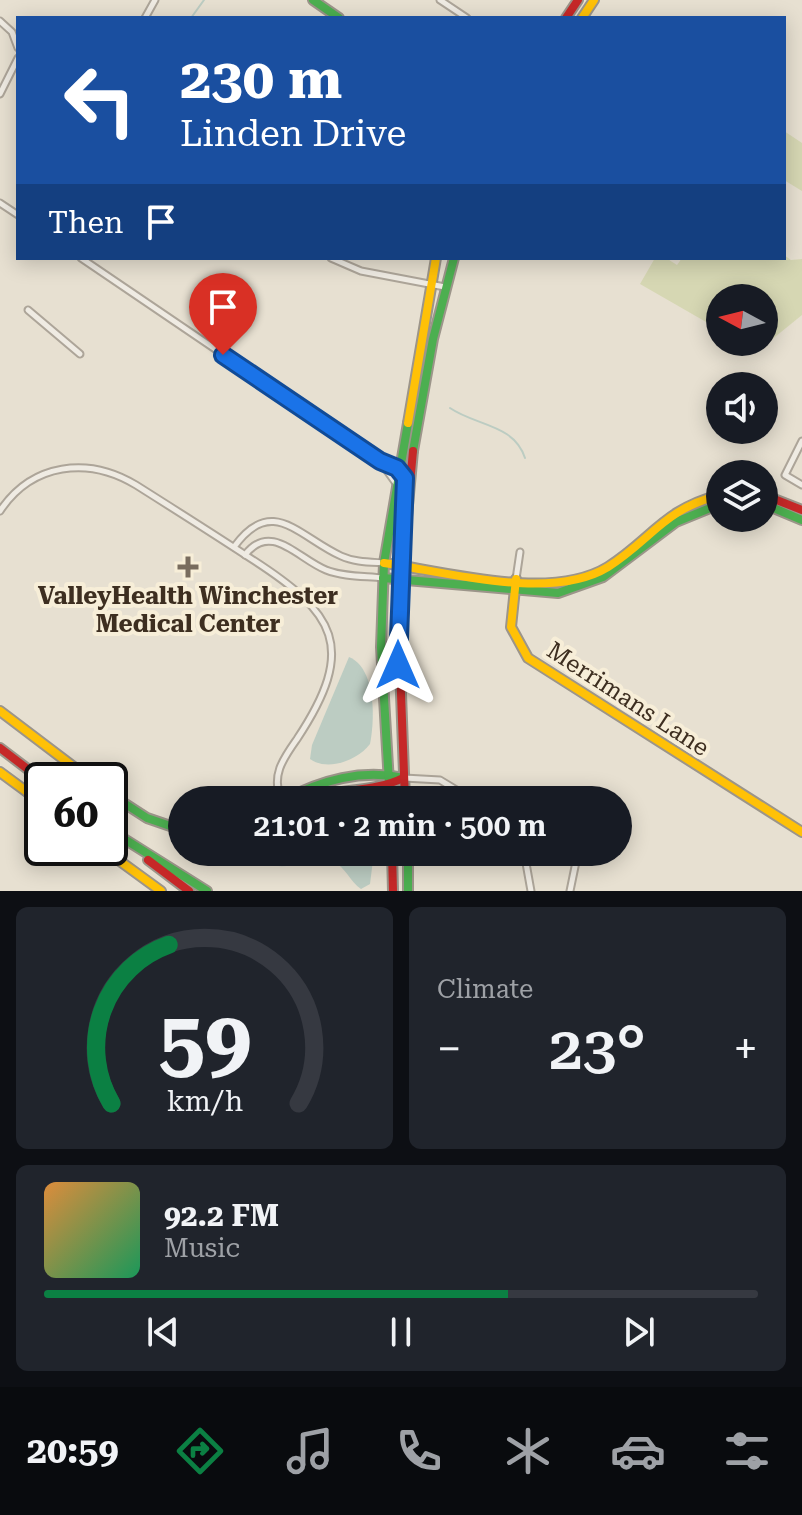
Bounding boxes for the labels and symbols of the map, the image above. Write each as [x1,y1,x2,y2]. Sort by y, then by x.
pin [189,273,257,355]
north arrow [706,284,778,356]
marker: ValleyHealth Winchester Medical Center [177,556,199,578]
place label: ValleyHealth Winchester Medical Center [38,582,338,638]
position arrow [356,623,440,707]
street label: Merrimans Lane [542,636,714,762]
speed limit sign: 60 [24,762,128,866]

